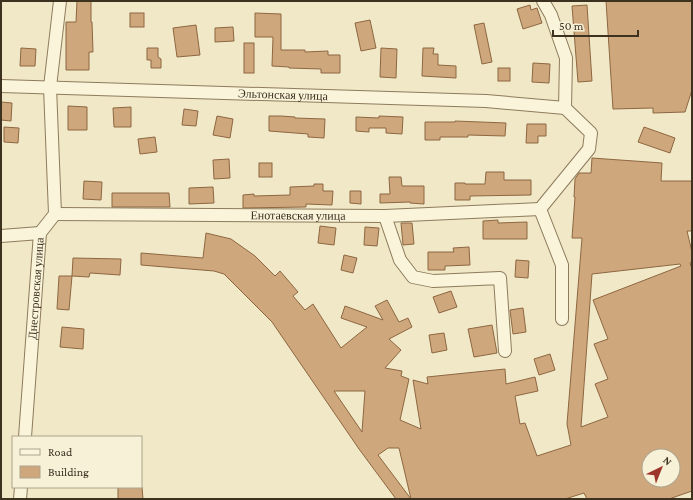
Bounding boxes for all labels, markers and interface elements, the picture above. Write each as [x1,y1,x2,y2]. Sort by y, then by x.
scale bar [553,12,638,38]
text: 50 m [559,19,584,33]
street label: Эльтонская улица [238,86,329,103]
street label: Енотаевская улица [250,208,346,223]
street label: Днестровская улица [25,236,47,340]
legend [12,436,142,488]
text: Road [48,445,73,459]
north arrow [641,448,681,488]
text: N [661,454,675,468]
text: Building [48,465,89,479]

